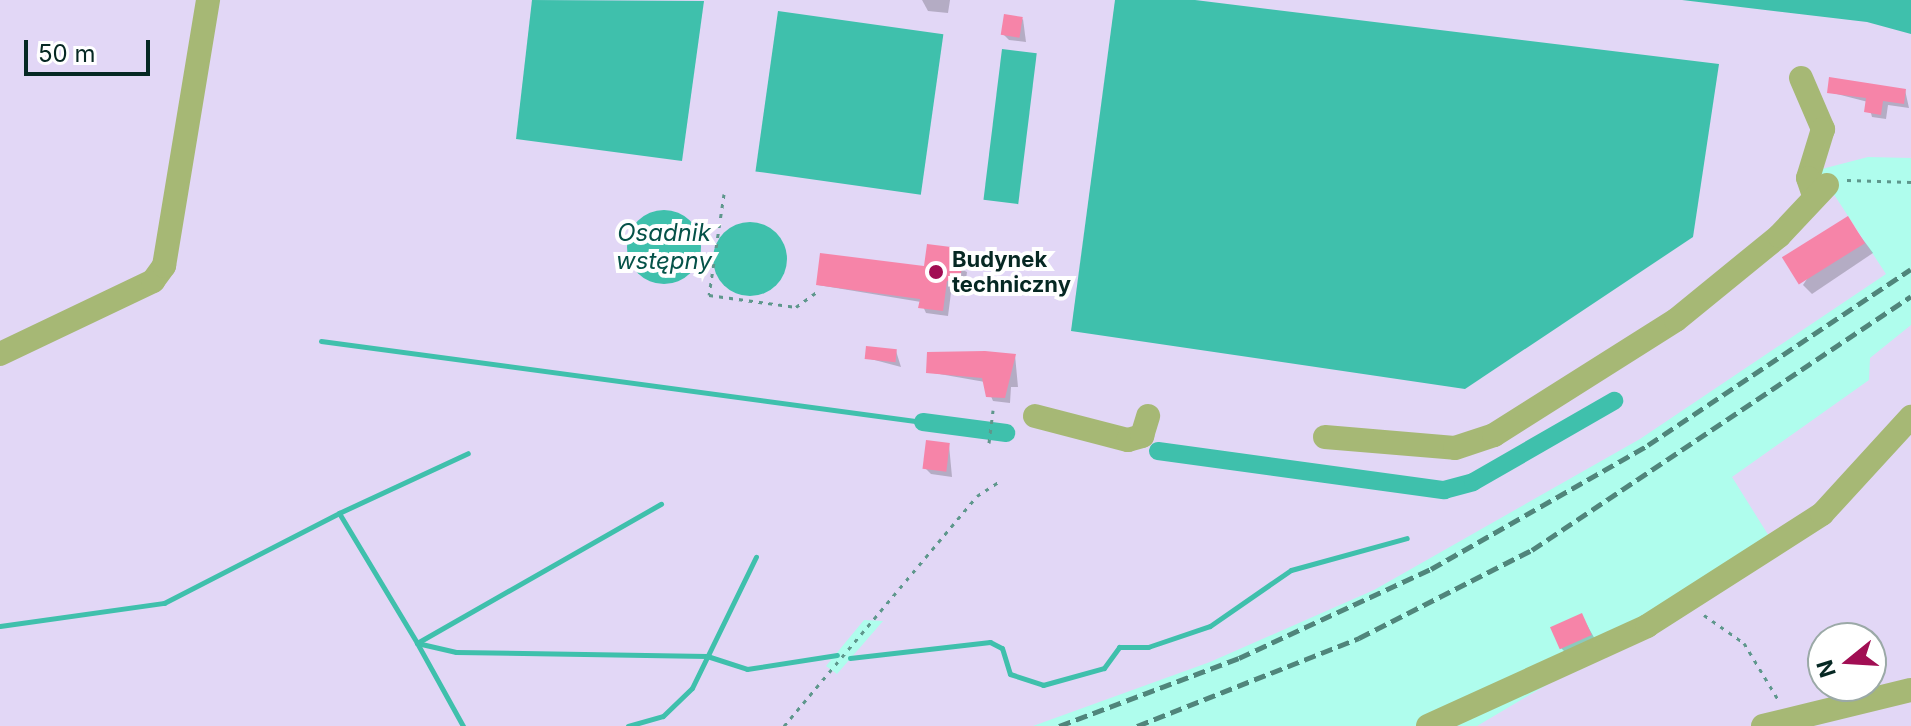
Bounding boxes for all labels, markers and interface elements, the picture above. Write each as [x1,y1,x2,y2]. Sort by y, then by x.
scale bar [28,24,154,74]
text: 50 m [38,39,96,68]
water label: Osadnik wstępny [616,219,712,275]
place label: Budynek techniczny [952,246,1071,298]
marker: Budynek techniczny [927,263,945,281]
north arrow [1807,622,1887,702]
text: N [1811,657,1841,681]

